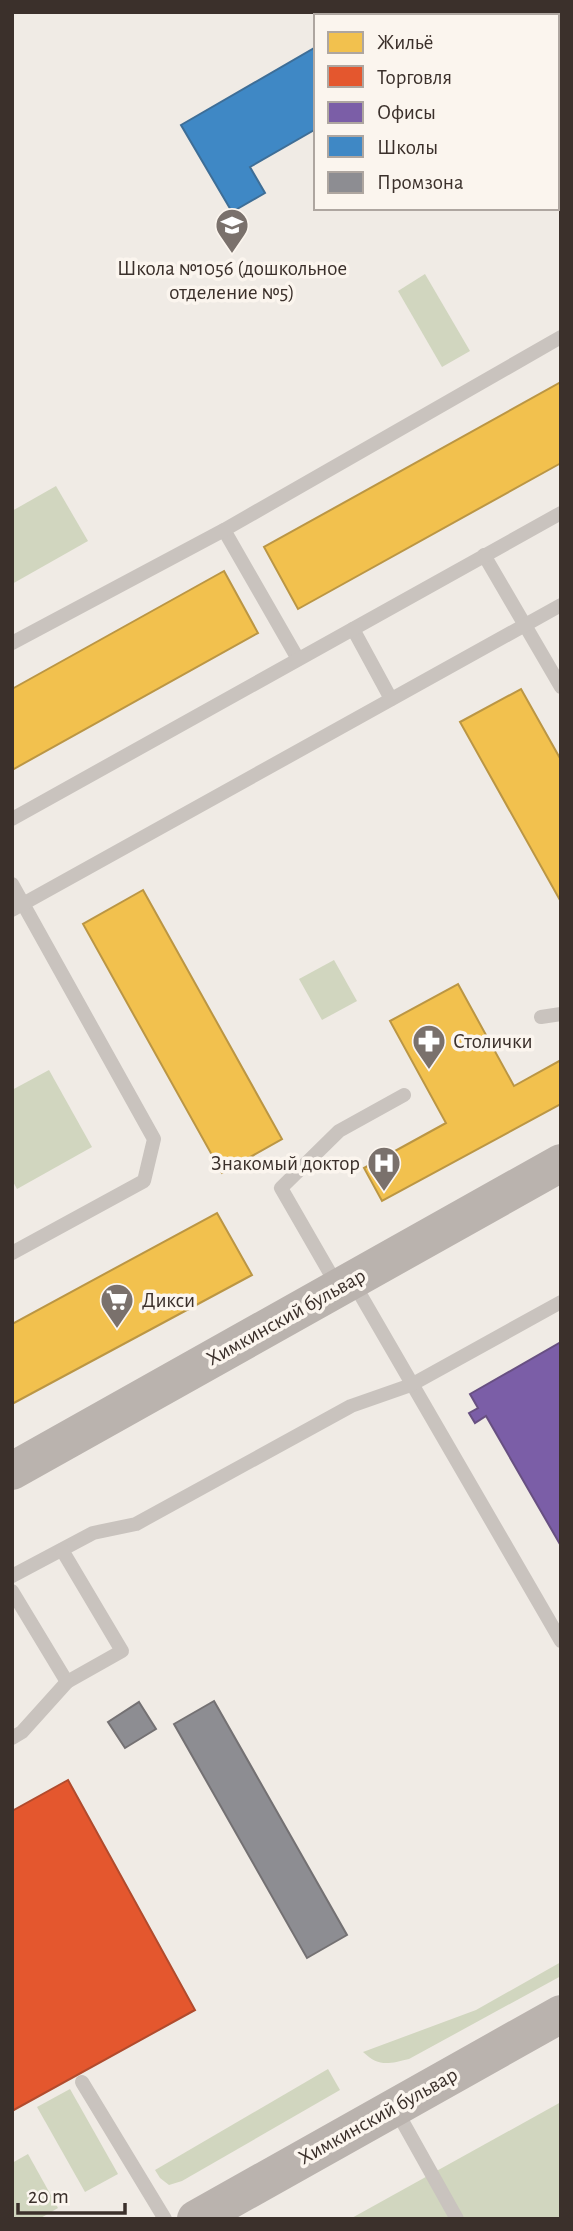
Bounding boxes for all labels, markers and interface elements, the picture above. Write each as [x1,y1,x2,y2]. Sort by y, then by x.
legend [314,14,559,210]
text: Жильё [377,32,433,53]
text: Торговля [377,67,452,88]
text: Офисы [377,102,436,123]
text: Школы [377,137,438,158]
text: Промзона [377,172,464,193]
school or university icon: Школа №1056 (дошкольное отделение №5) [213,206,251,255]
place label: Школа №1056 (дошкольное отделение №5) [117,258,347,303]
pharmacy icon: Столички [410,1022,448,1071]
place label: Столички [453,1031,533,1052]
hospital icon: Знакомый доктор [365,1144,403,1193]
place label: Знакомый доктор [211,1153,360,1174]
street label: Химкинский бульвар [203,1265,369,1369]
supermarket icon: Дикси [98,1281,136,1330]
place label: Дикси [142,1290,195,1311]
street label: Химкинский бульвар [295,2064,461,2168]
scale bar [18,2172,124,2216]
text: 20 m [28,2186,69,2207]

